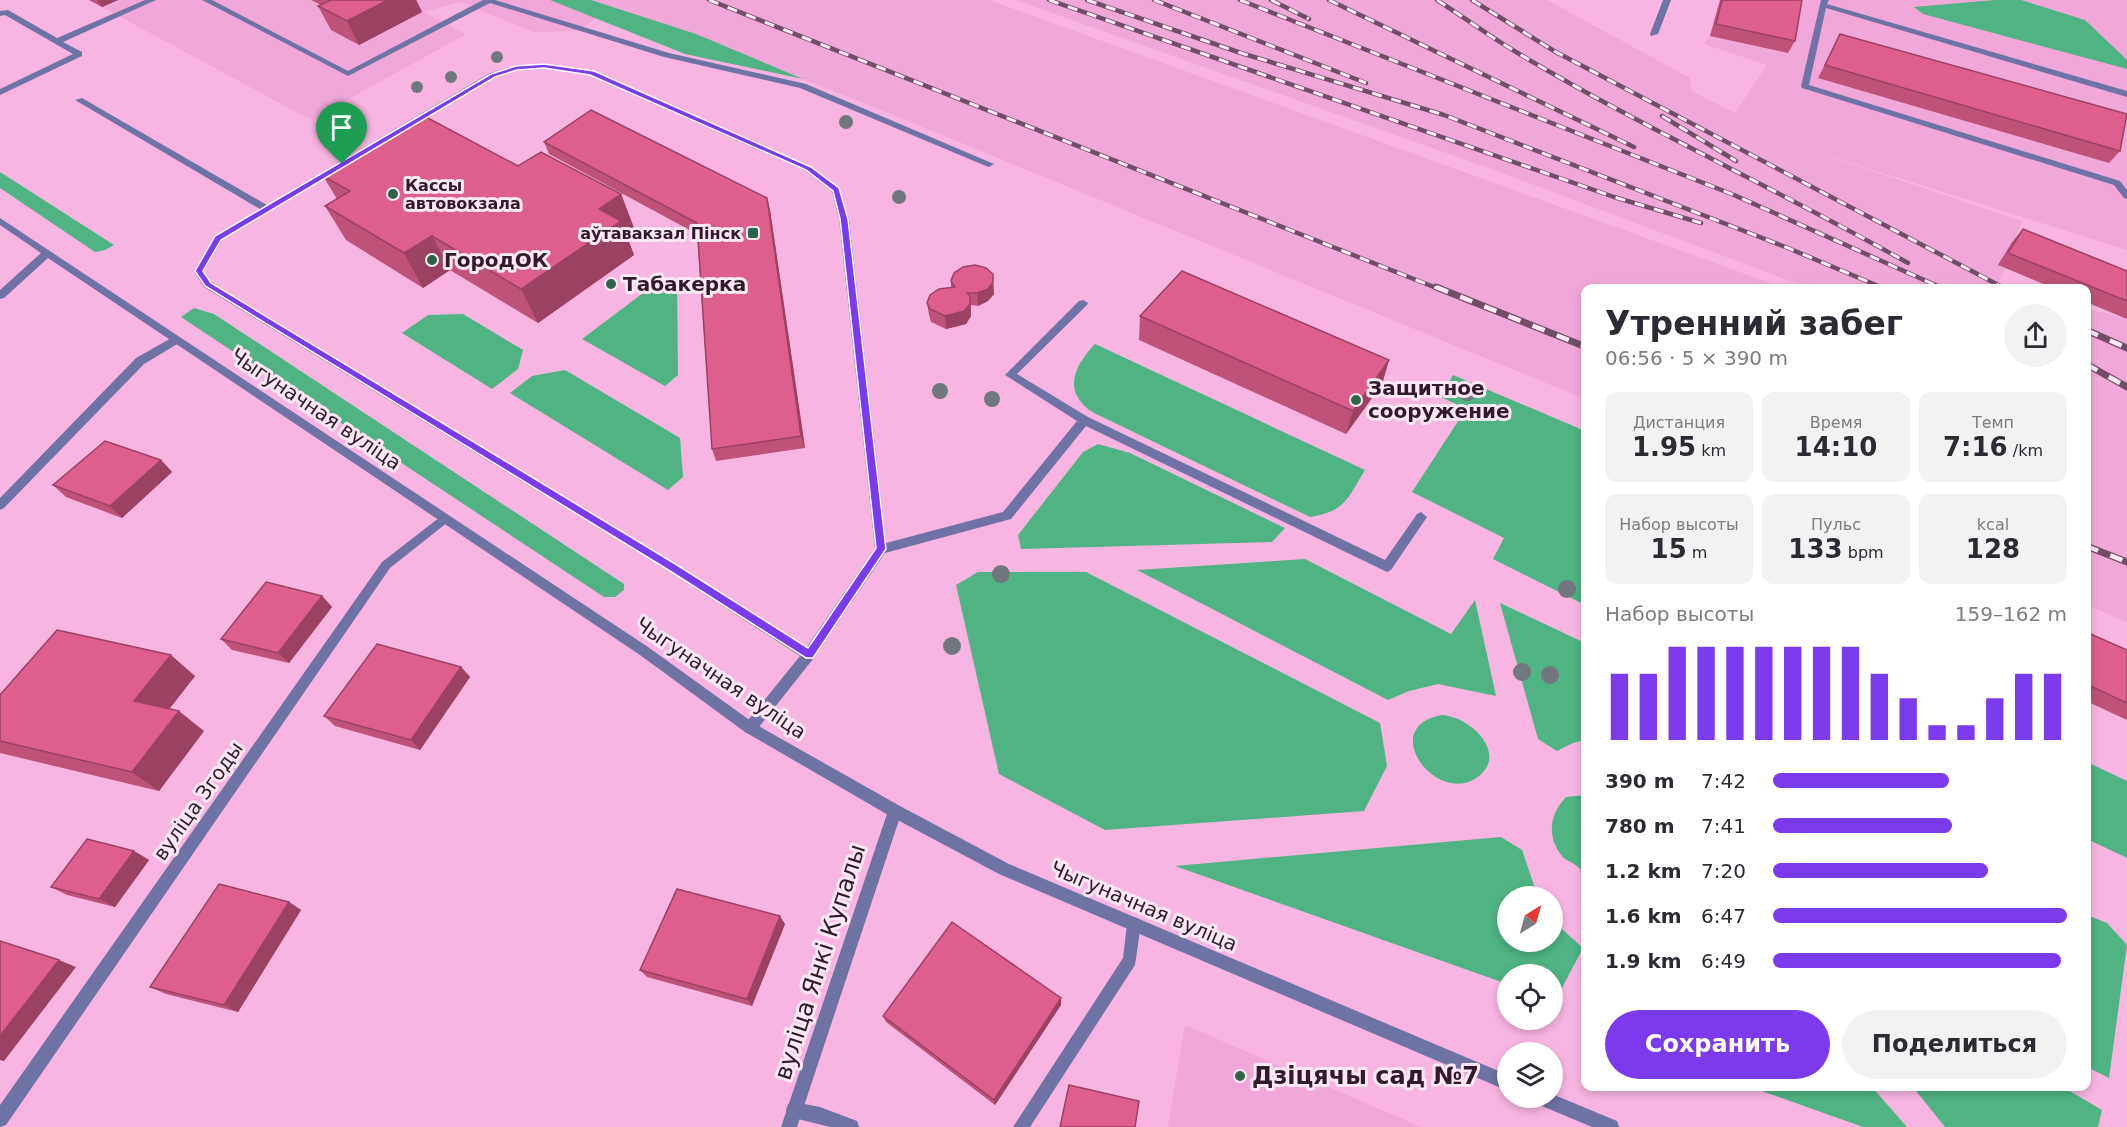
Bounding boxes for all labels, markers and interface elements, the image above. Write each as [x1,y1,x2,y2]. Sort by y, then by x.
pin [316,102,367,164]
icon: arrive [325,111,358,144]
place label: Кассы автовокзала [405,176,521,213]
marker: Кассы автовокзала [386,187,400,201]
place label: аўтавакзал Пінск [580,224,741,243]
marker: аўтавакзал Пінск [746,226,760,240]
place label: ГородОК [444,248,549,272]
marker: ГородОК [425,253,439,267]
place label: Табакерка [623,272,746,296]
marker: Табакерка [604,277,618,291]
text: Утренний забег [1605,304,1903,343]
button: share [2004,304,2067,367]
street label: Чыгуначная вуліца [226,343,406,475]
text: 06:56 · 5 × 390 m [1605,346,1788,370]
place label: Защитное сооружение [1368,376,1510,423]
marker: Защитное сооружение [1349,393,1363,407]
text: Дистанция [1633,413,1725,432]
text: Время [1810,413,1862,432]
text: Темп [1972,413,2014,432]
text: 1.95 [1632,432,1696,462]
text: 14:10 [1795,432,1877,462]
text: 7:16 [1943,432,2008,462]
text: km [1696,441,1726,460]
text: /km [2008,441,2043,460]
text: Набор высоты [1619,515,1739,534]
text: Пульс [1811,515,1861,534]
text: kcal [1977,515,2009,534]
text: 15 [1651,534,1687,564]
text: 133 [1788,534,1843,564]
text: 128 [1966,534,2020,564]
text: m [1687,543,1707,562]
text: bpm [1843,543,1884,562]
text: Набор высоты [1605,602,1754,626]
text: 159–162 m [1955,602,2067,626]
street label: Чыгуначная вуліца [631,612,811,744]
street label: вуліца Згоды [148,737,248,865]
text: 390 m [1605,769,1675,793]
text: 7:42 [1701,769,1746,793]
text: 780 m [1605,814,1675,838]
text: 7:41 [1701,814,1746,838]
street label: вуліца Янкі Купалы [769,841,871,1083]
street label: Чыгуначная вуліца [1047,856,1241,956]
text: 1.2 km [1605,859,1682,883]
text: 7:20 [1701,859,1746,883]
north arrow [1497,886,1563,952]
map controls [1497,886,1563,1108]
text: 1.6 km [1605,904,1682,928]
text: 6:47 [1701,904,1746,928]
text: 1.9 km [1605,949,1682,973]
text: 6:49 [1701,949,1746,973]
button: locate [1497,964,1563,1030]
button: Сохранить [1605,1010,1830,1079]
button: Поделиться [1842,1010,2067,1079]
button: layers [1497,1042,1563,1108]
place label: Дзіцячы сад №7 [1252,1062,1479,1090]
marker: Дзіцячы сад №7 [1233,1069,1247,1083]

